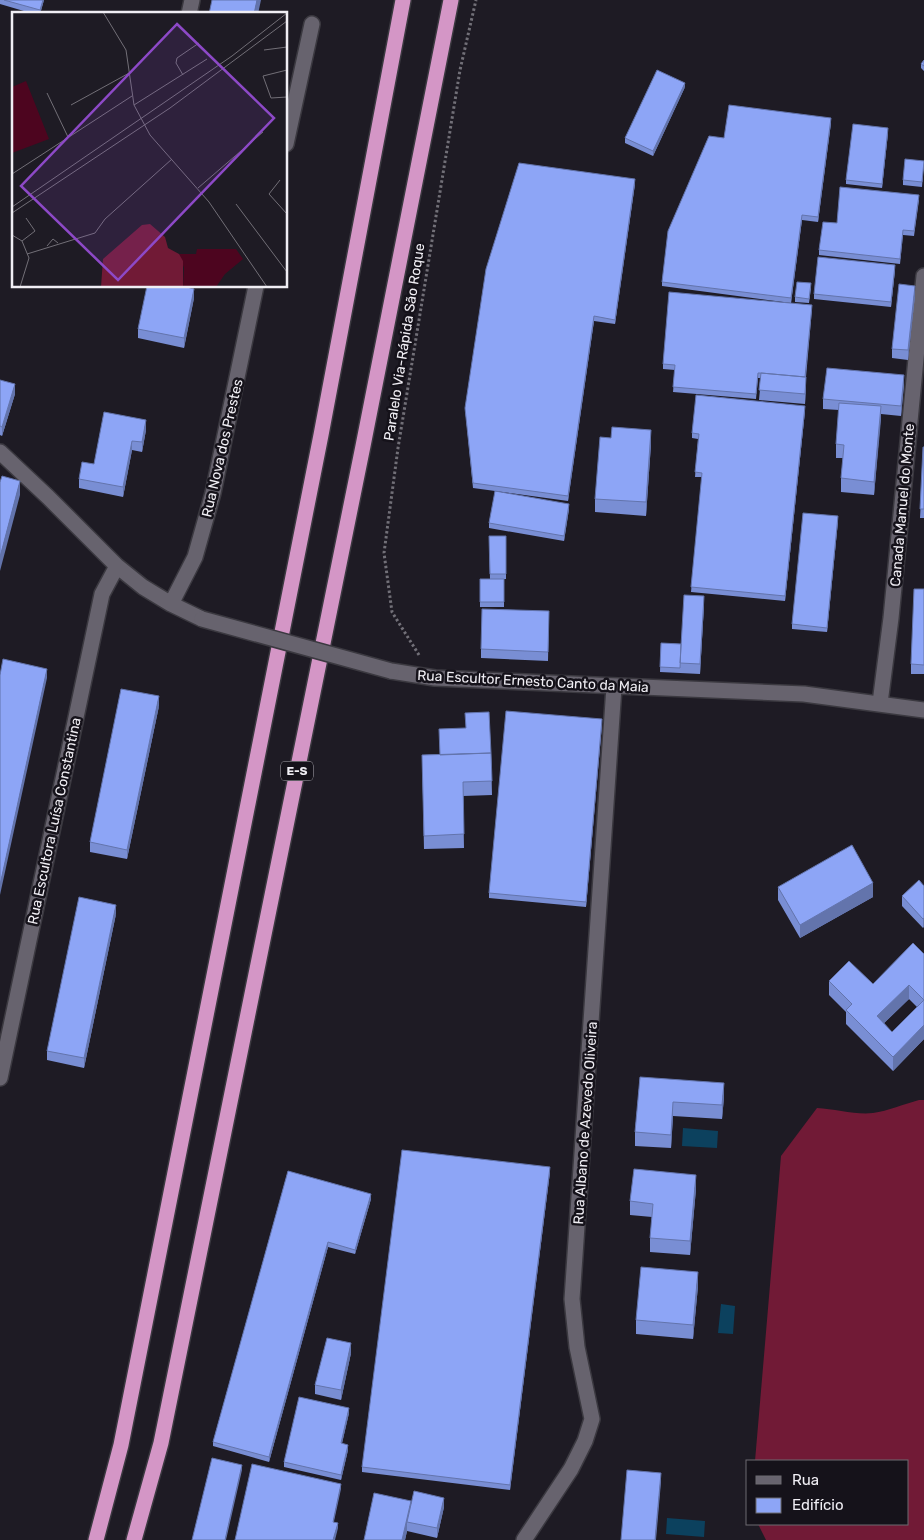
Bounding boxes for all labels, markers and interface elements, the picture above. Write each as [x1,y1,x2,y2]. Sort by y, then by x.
inset map [12,12,288,288]
street label: Paralelo Via-Rápida São Roque [380,242,429,442]
street label: Rua Nova dos Prestes [198,377,247,519]
street label: Canada Manuel do Monte [887,423,918,587]
street label: Rua Escultor Ernesto Canto da Maia [417,667,649,696]
street label: Rua Escultora Luísa Constantina [24,716,85,926]
road number: E-S [281,761,313,780]
street label: Rua Albano de Azevedo Oliveira [570,1021,601,1225]
legend [746,1460,909,1525]
text: Rua [792,1471,819,1489]
text: Edifício [792,1496,844,1514]

